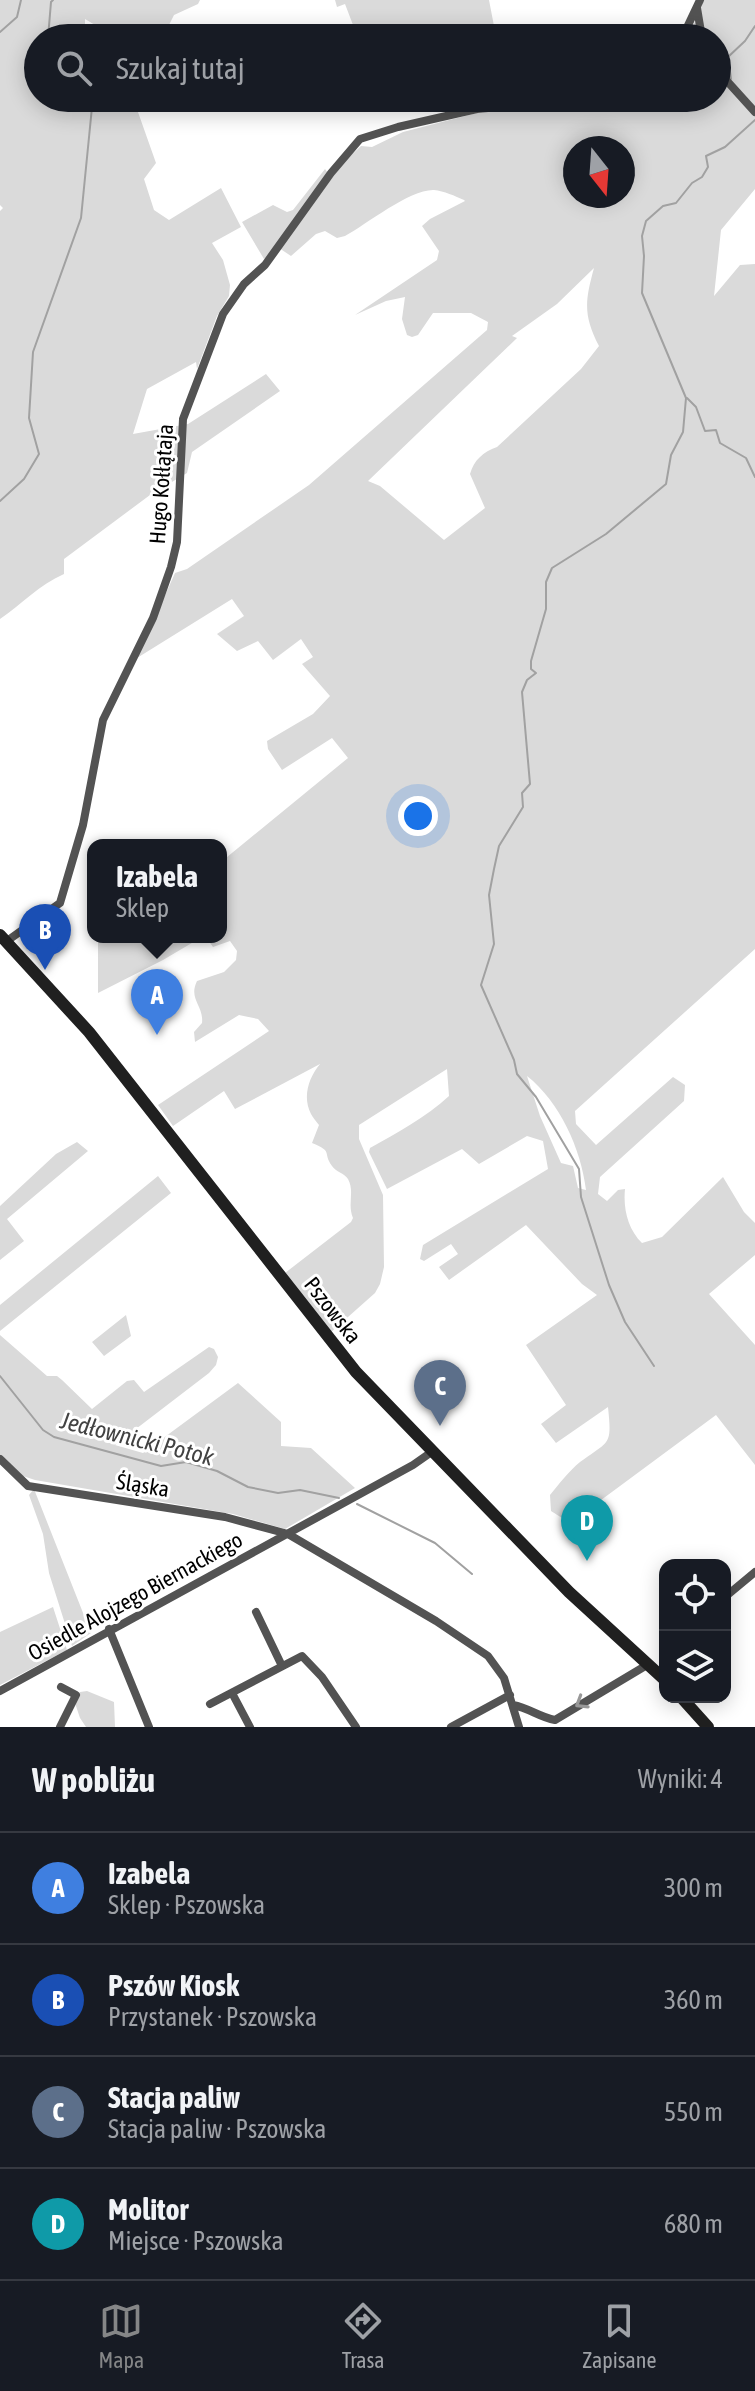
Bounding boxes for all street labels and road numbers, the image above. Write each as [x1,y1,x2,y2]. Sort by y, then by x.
street label: Hugo Kołłątaja [144,423,178,545]
street label: Pszowska [299,1272,367,1348]
street label: Śląska [115,1468,171,1502]
street label: Osiedle Alojzego Biernackiego [23,1526,247,1666]

